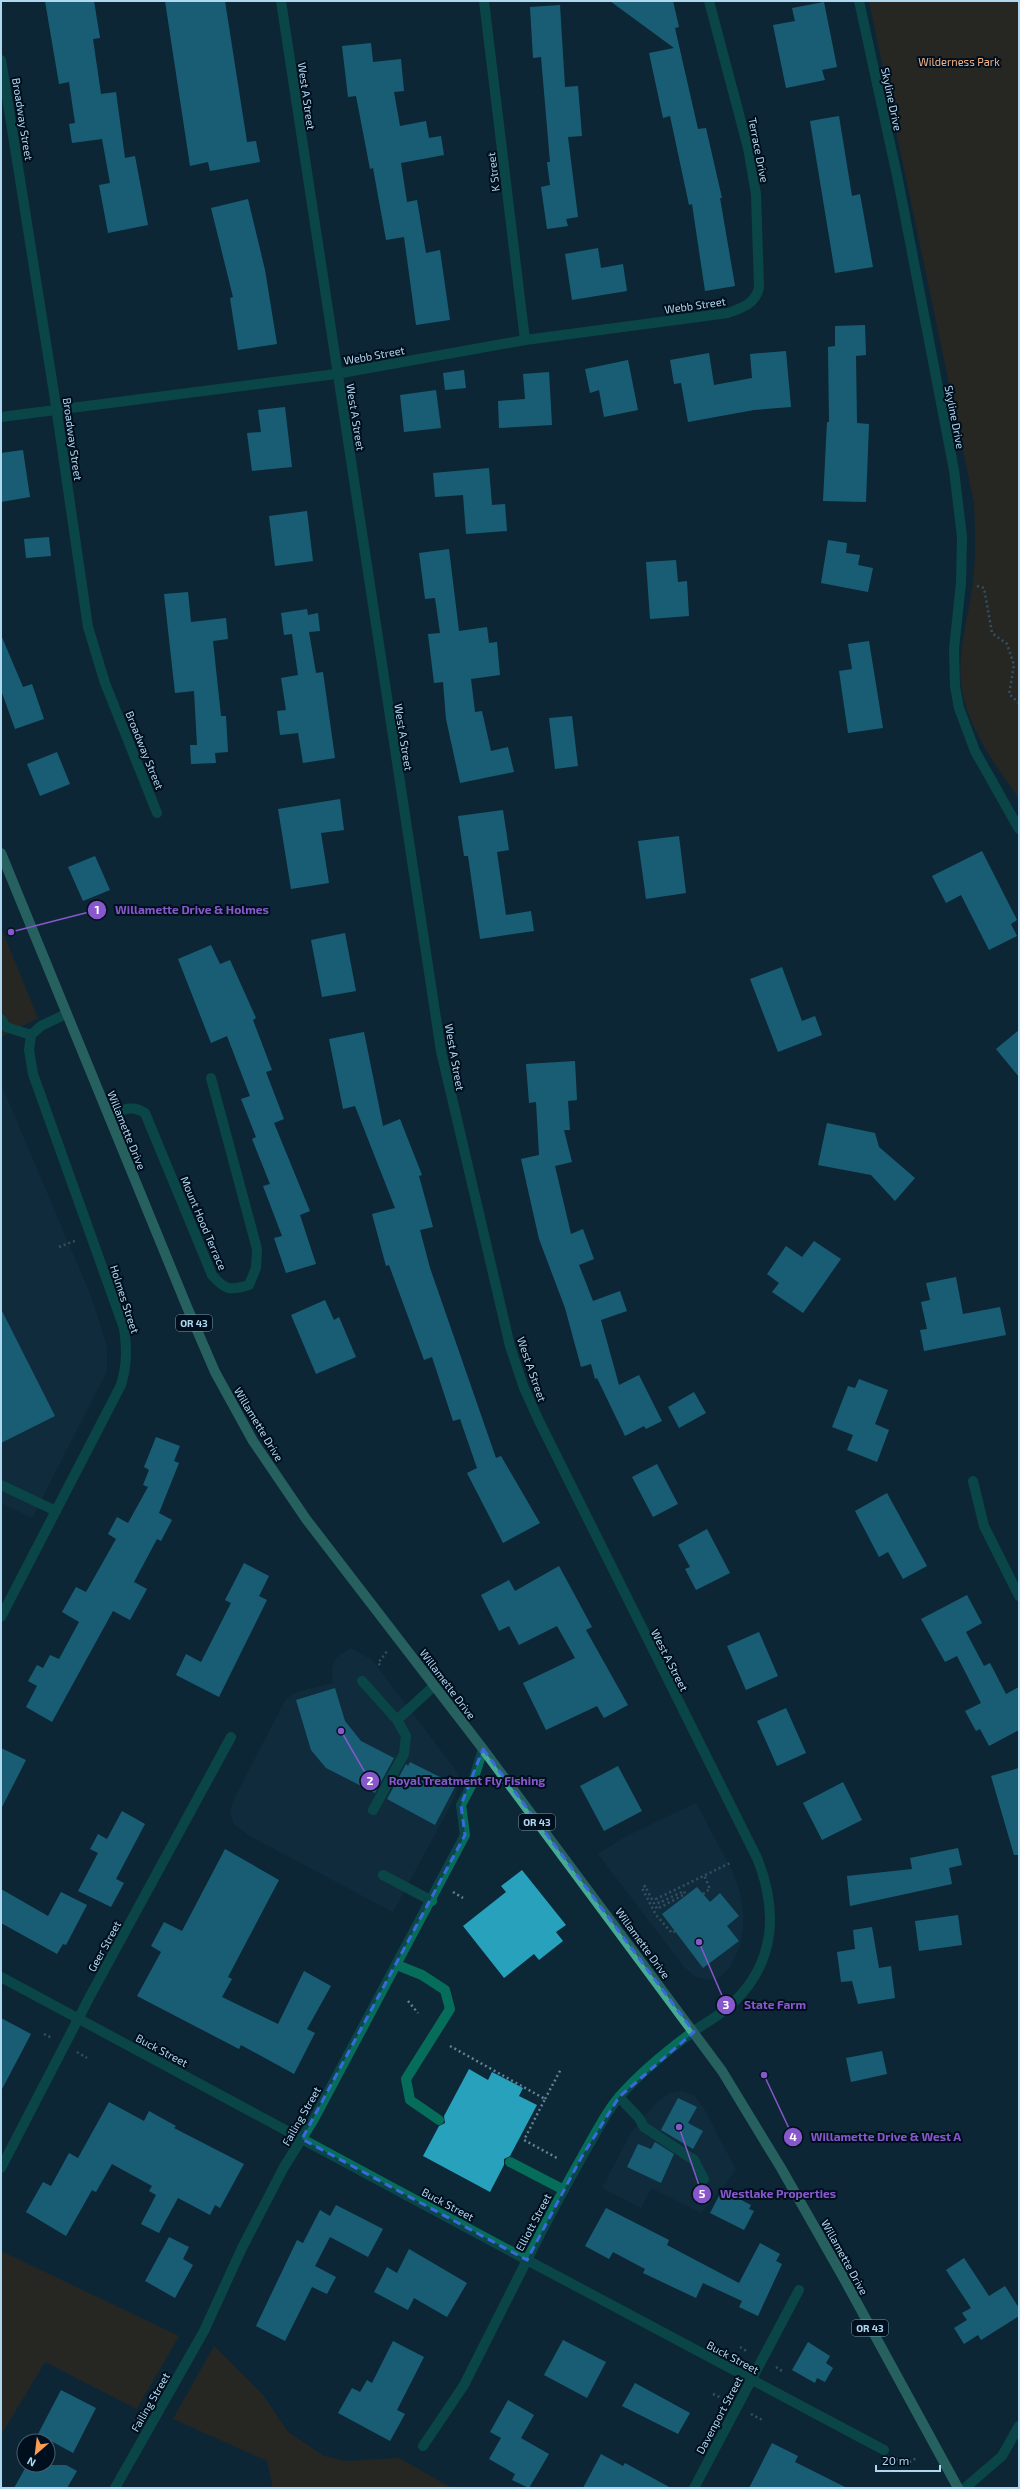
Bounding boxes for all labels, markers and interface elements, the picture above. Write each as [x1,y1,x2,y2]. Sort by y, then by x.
park label: Wilderness Park [918,55,1000,68]
street label: West A Street [296,62,318,130]
street label: Skyline Drive [879,66,905,132]
street label: Broadway Street [10,77,36,161]
street label: Terrace Drive [746,117,772,184]
street label: K Street [484,152,502,192]
street label: Webb Street [664,294,726,316]
street label: Webb Street [342,343,406,367]
street label: West A Street [344,383,368,451]
street label: Skyline Drive [942,384,968,450]
street label: Broadway Street [61,397,85,481]
street label: West A Street [392,703,416,771]
street label: Broadway Street [123,709,167,791]
callout: Willamette Drive & Holmes [87,898,277,922]
text: 1 [94,902,100,916]
text: Willamette Drive & Holmes [115,902,269,916]
street label: West A Street [443,1023,467,1091]
street label: Willamette Drive [105,1089,149,1172]
street label: Mount Hood Terrace [178,1174,230,1272]
street label: Holmes Street [108,1263,142,1335]
road number: OR 43 [176,1315,212,1331]
street label: West A Street [515,1335,549,1403]
street label: Willamette Drive [232,1385,286,1463]
street label: West A Street [649,1627,691,1693]
street label: Willamette Drive [417,1646,479,1722]
callout: Royal Treatment Fly Fishing [360,1769,553,1793]
text: 2 [367,1773,374,1787]
text: Royal Treatment Fly Fishing [389,1773,545,1788]
road number: OR 43 [519,1814,555,1830]
street label: Willamette Drive [613,1905,673,1981]
street label: Geer Street [85,1918,123,1974]
callout: State Farm [716,1993,814,2017]
text: 3 [723,1997,730,2011]
text: State Farm [744,1997,806,2011]
street label: Buck Street [134,2031,190,2069]
street label: Failing Street [279,2084,323,2148]
callout: Willamette Drive & West A [783,2125,970,2149]
text: 4 [789,2129,797,2143]
text: Willamette Drive & West A [811,2129,961,2143]
callout: Westlake Properties [692,2182,844,2206]
street label: Buck Street [420,2185,476,2223]
text: 5 [699,2186,706,2200]
text: Westlake Properties [720,2186,836,2200]
street label: Elliott Street [512,2191,554,2253]
street label: Willamette Drive [819,2217,871,2297]
road number: OR 43 [852,2320,888,2336]
street label: Buck Street [705,2338,761,2376]
street label: Failing Street [128,2370,172,2434]
street label: Davenport Street [693,2374,745,2456]
north arrow [16,2433,56,2473]
scale bar [876,2447,940,2473]
text: 20 m [882,2453,909,2467]
text: N [24,2455,38,2470]

